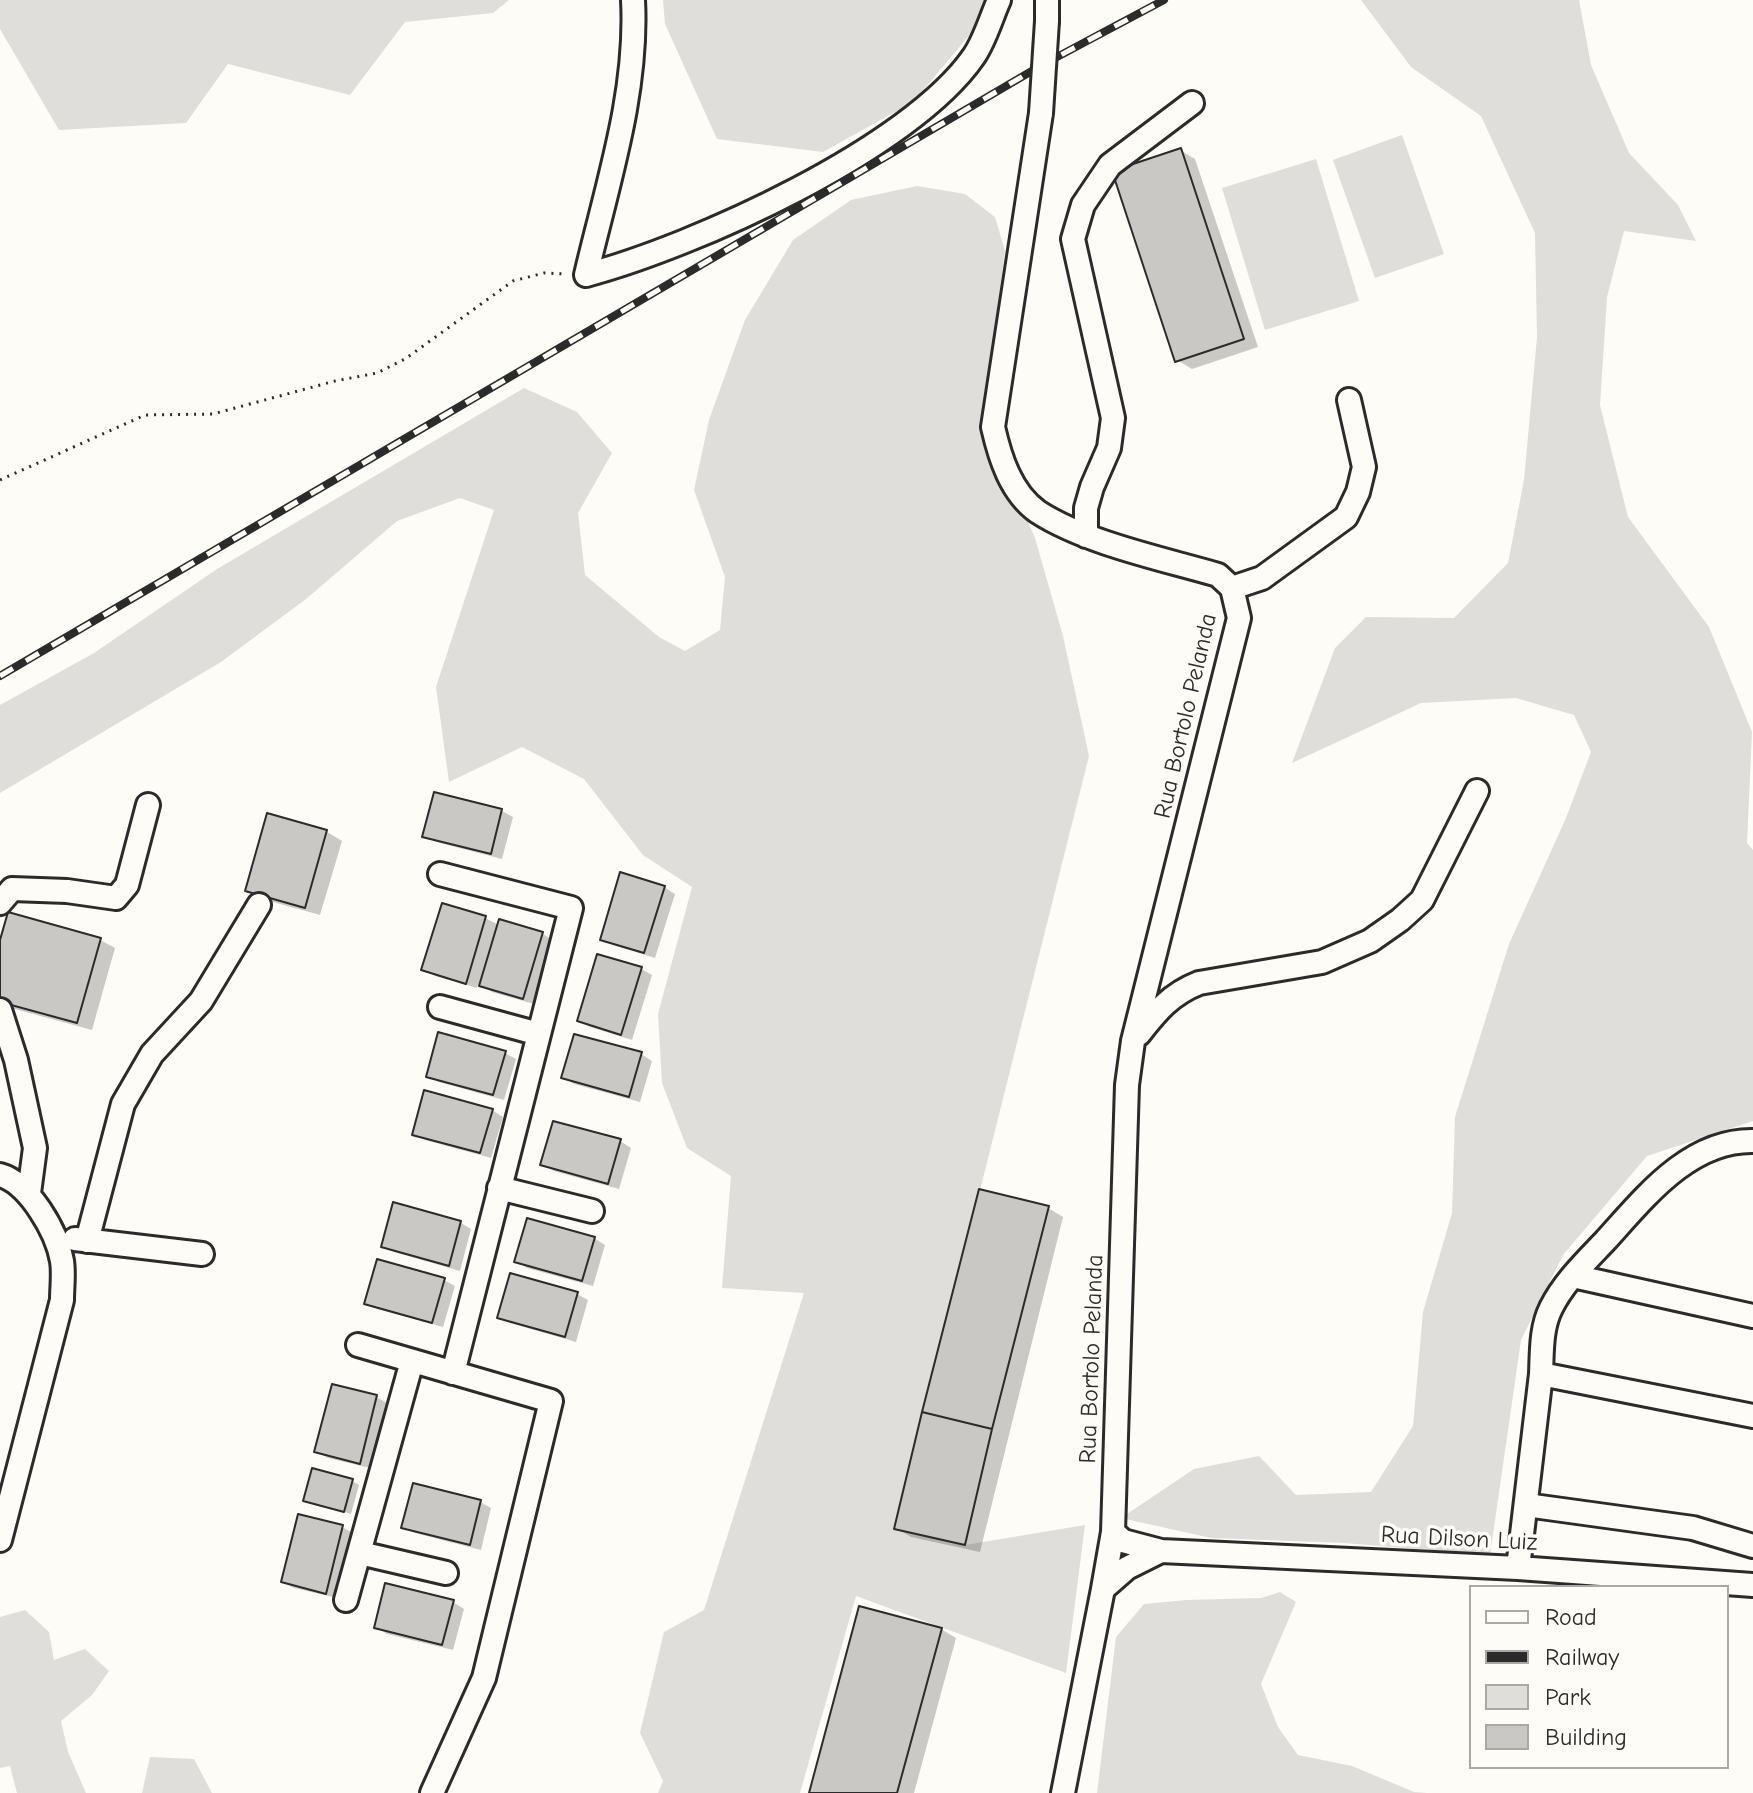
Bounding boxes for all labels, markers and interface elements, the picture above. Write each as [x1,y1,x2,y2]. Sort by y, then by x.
street label: Rua Bortolo Pelanda [1148,611,1224,821]
street label: Rua Bortolo Pelanda [1074,1254,1110,1464]
street label: Rua Dilson Luiz [1380,1521,1538,1557]
legend [1469,1585,1729,1769]
text: Road [1545,1603,1597,1631]
text: Railway [1545,1643,1619,1671]
text: Park [1545,1683,1591,1711]
text: Building [1545,1723,1627,1751]

